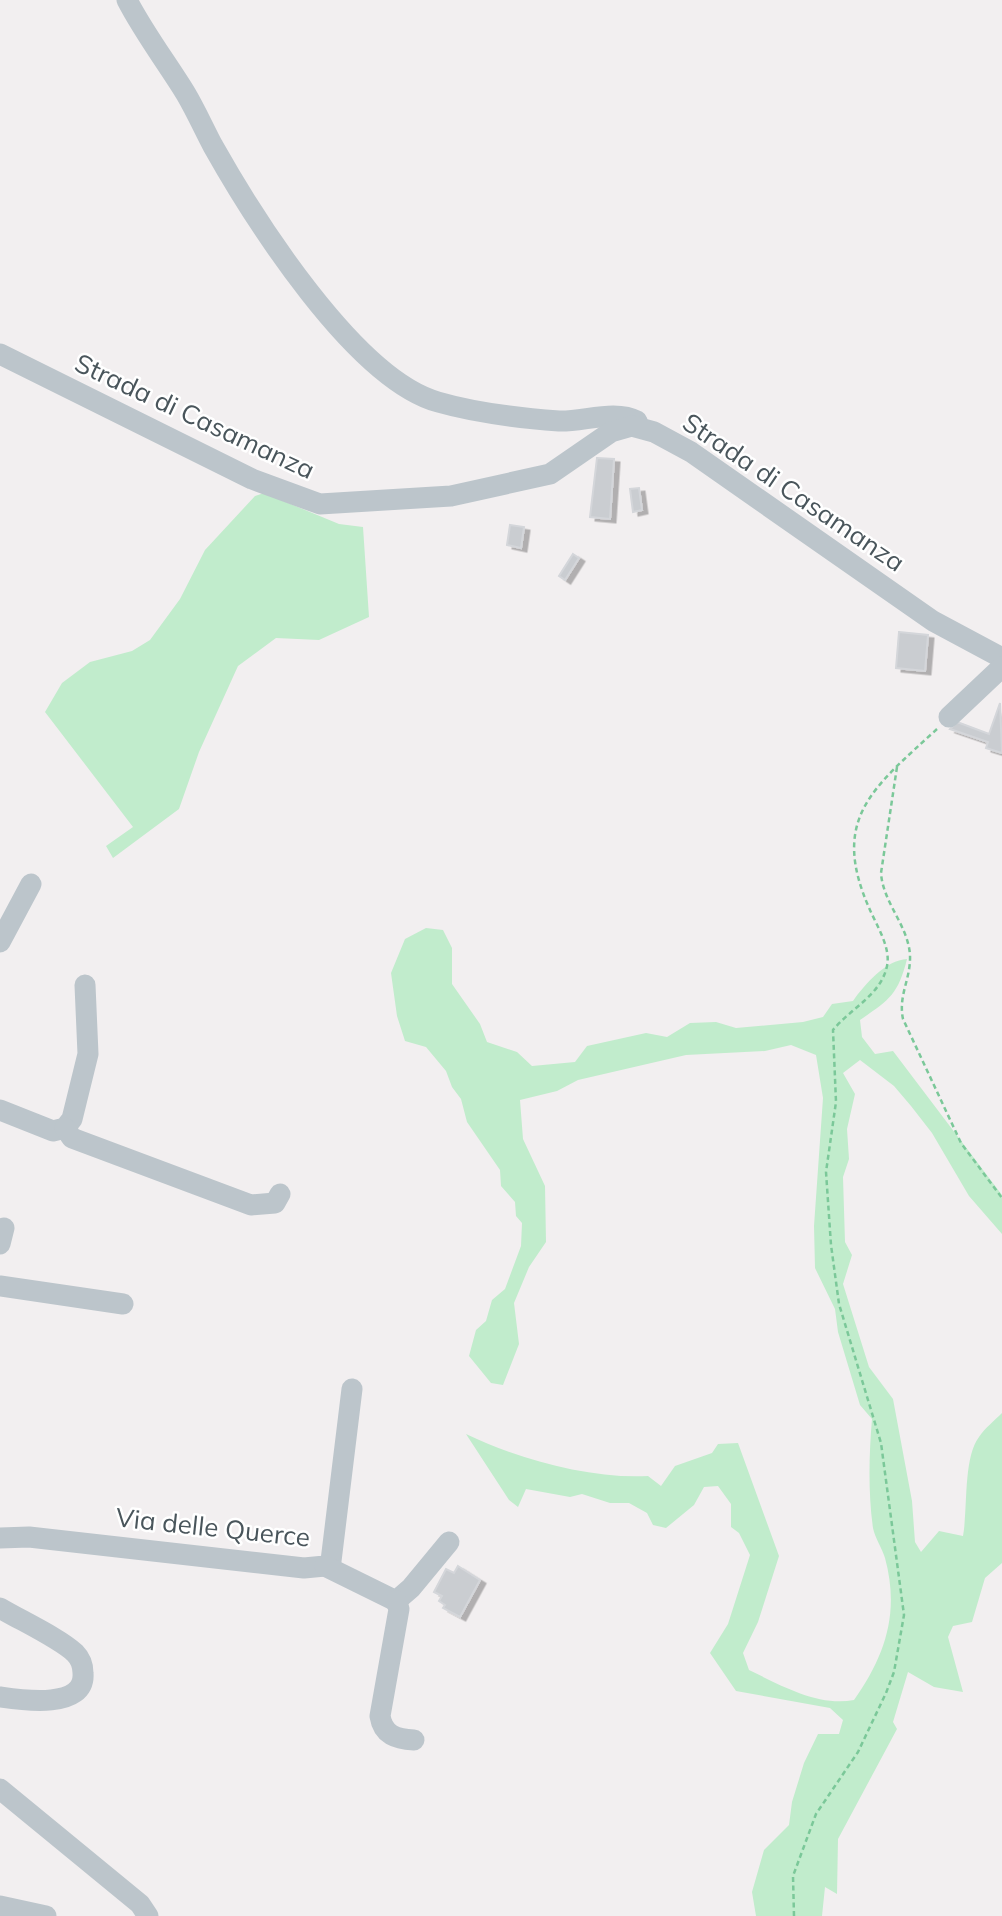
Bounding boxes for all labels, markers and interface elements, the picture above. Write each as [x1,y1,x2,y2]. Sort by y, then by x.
street label: Strada di Casamanza [70,346,320,486]
street label: Strada di Casamanza [677,405,911,579]
street label: Via delle Querce [114,1500,312,1554]

